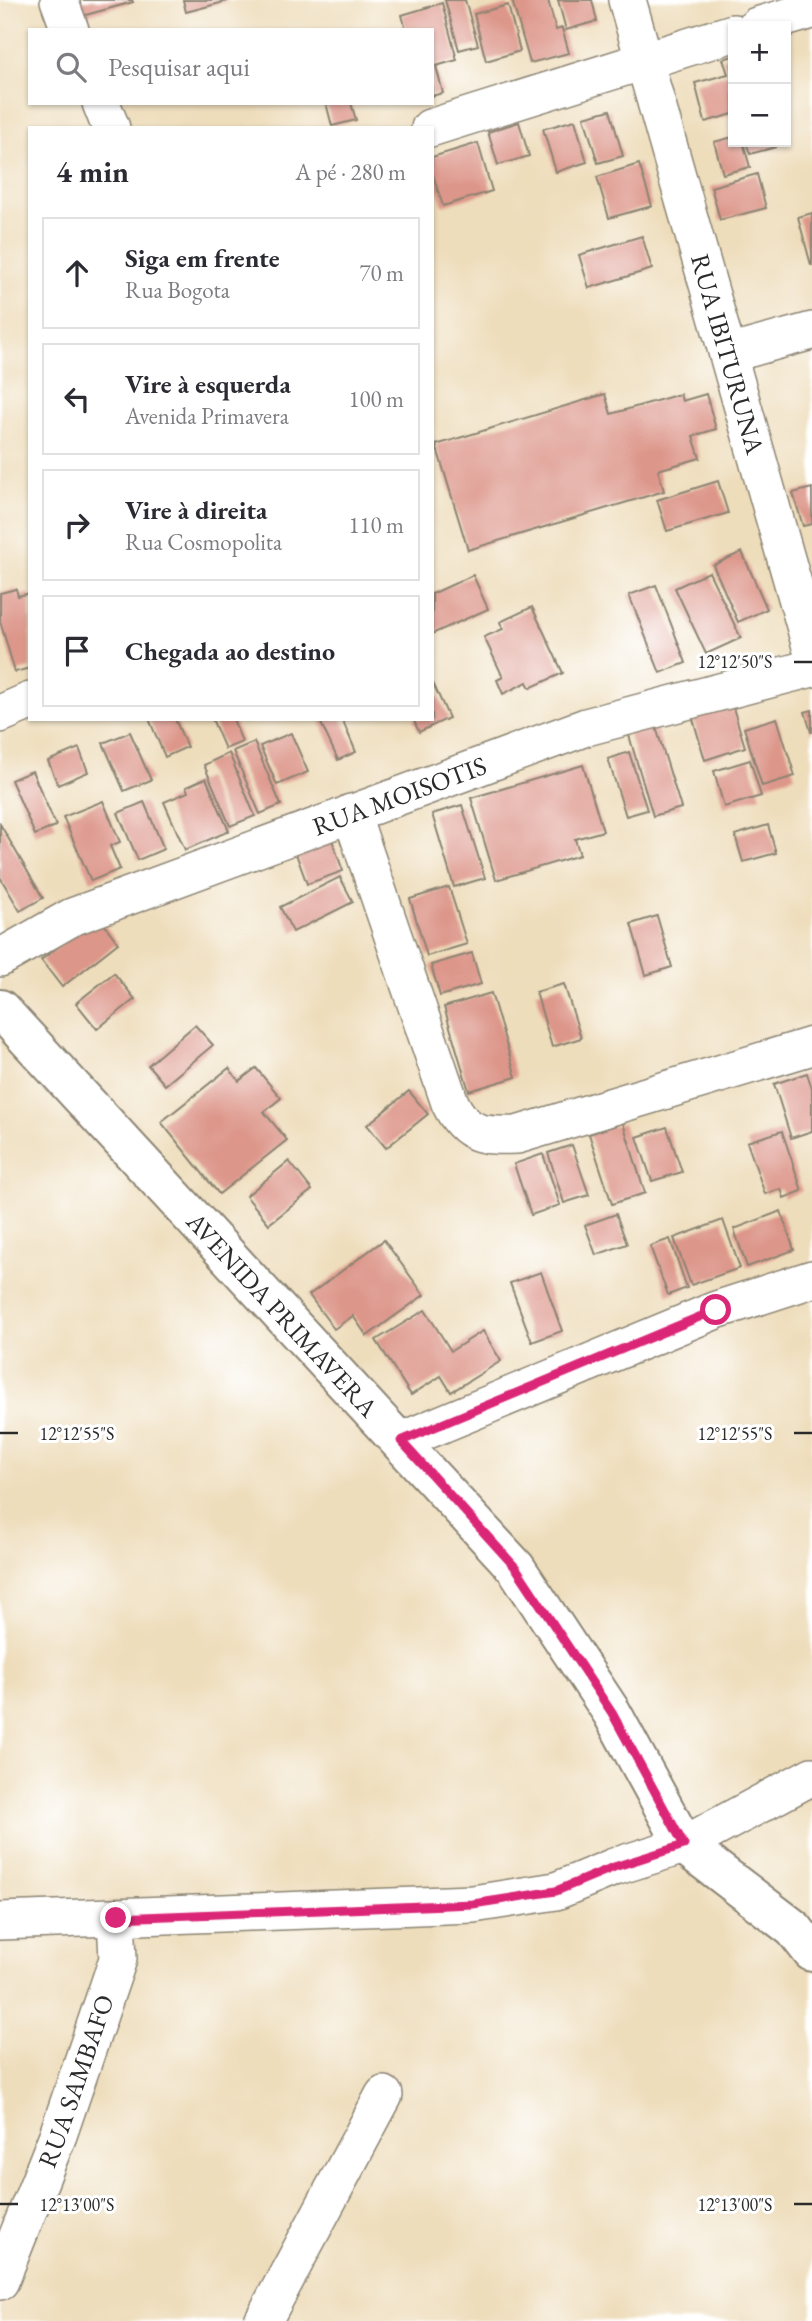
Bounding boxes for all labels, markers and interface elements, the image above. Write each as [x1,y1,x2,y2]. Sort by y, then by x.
map controls [728,21,791,147]
button: + [728,21,791,84]
search box [28,28,434,105]
icon: search [52,48,90,86]
text: Pesquisar aqui [108,50,250,84]
button: − [728,84,791,147]
text: 4 min [56,152,129,191]
text: A pé · 280 m [295,157,406,187]
text: Siga em frente [125,241,280,275]
street label: RUA IBITURUNA [683,250,773,459]
icon: ahead [58,254,96,292]
text: 70 m [359,258,404,288]
text: Rua Bogota [125,275,230,305]
text: Vire à esquerda [125,367,291,401]
icon: left [58,380,96,418]
text: 100 m [348,384,404,414]
text: Avenida Primavera [125,401,289,431]
text: Vire à direita [125,493,267,527]
icon: right [58,506,96,544]
text: 110 m [348,510,404,540]
text: Rua Cosmopolita [125,527,282,557]
icon: arrive [58,632,96,670]
text: Chegada ao destino [125,634,335,668]
text: 12°12'50"S [698,650,772,673]
street label: RUA MOISOTIS [308,748,491,844]
street label: AVENIDA PRIMAVERA [178,1204,386,1425]
route start [700,1294,731,1325]
text: 12°12'55"S [40,1422,114,1445]
text: 12°12'55"S [698,1422,772,1445]
route end [100,1902,131,1933]
street label: RUA SAMBAFO [30,1990,122,2172]
text: 12°13'00"S [40,2193,114,2216]
text: 12°13'00"S [698,2193,772,2216]

